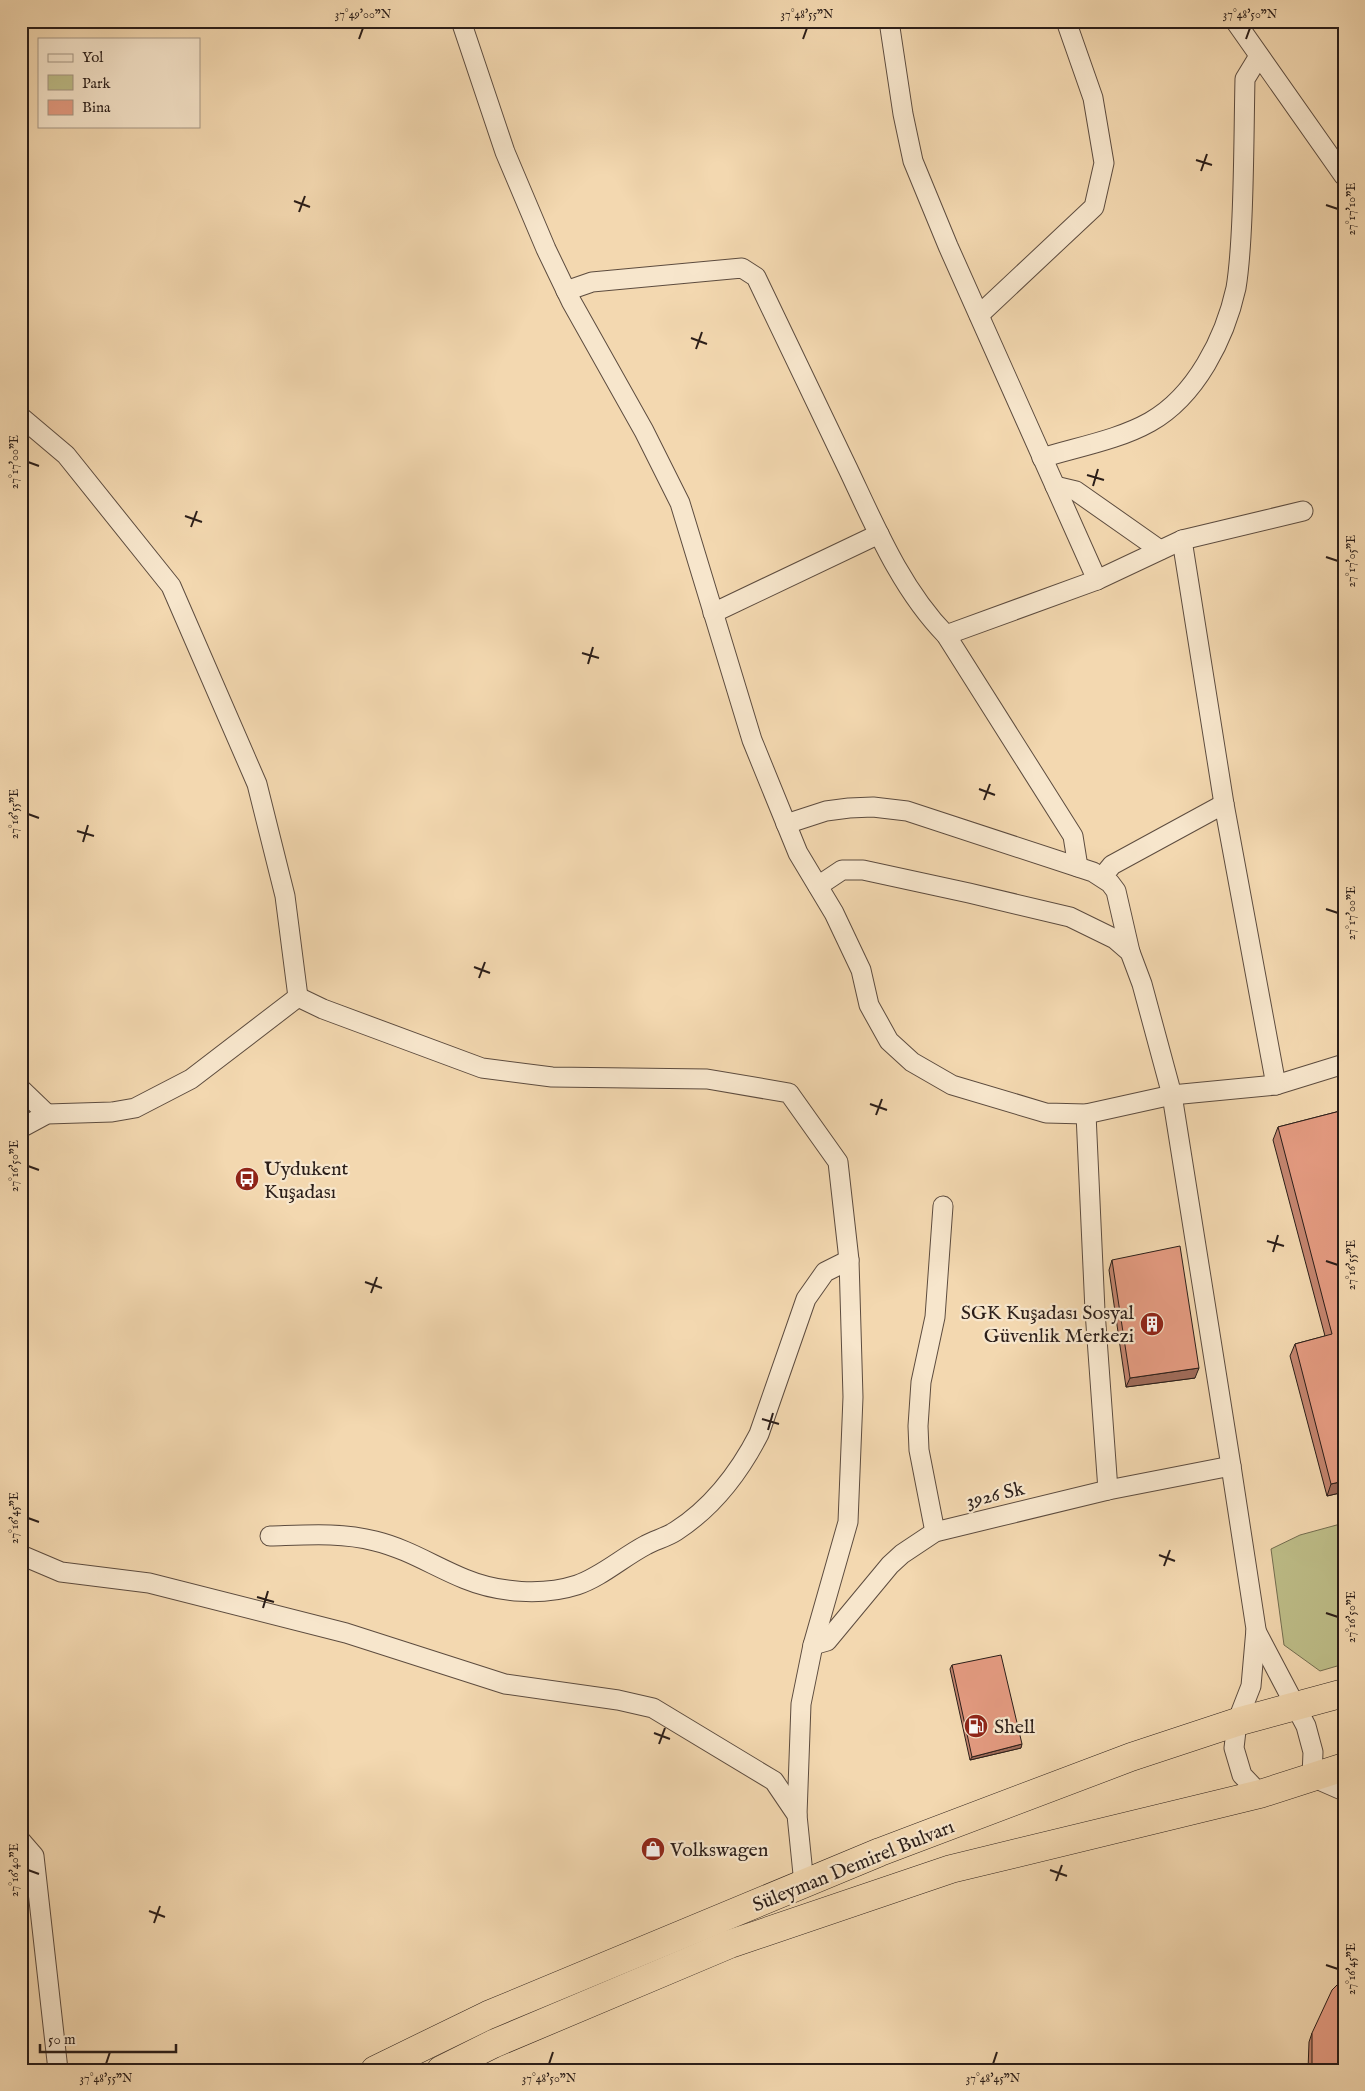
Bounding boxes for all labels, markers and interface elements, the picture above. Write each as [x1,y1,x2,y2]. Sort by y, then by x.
text: 37°49'00"N [335,7,392,22]
text: 37°48'55"N [781,7,834,22]
text: 37°48'50"N [1223,7,1278,22]
legend [38,38,200,128]
text: Yol [82,48,104,67]
text: Park [82,74,112,93]
text: Bina [82,98,111,117]
text: 27°17'10"E [1344,183,1359,235]
text: 27°17'00"E [7,435,22,489]
text: 27°17'05"E [1344,535,1359,587]
text: 27°16'55"E [7,789,22,839]
text: 27°17'00"E [1344,886,1359,940]
text: 27°16'50"E [7,1140,22,1192]
place label: Uydukent Kuşadası [264,1157,348,1205]
bus stop icon: Uydukent Kuşadası [234,1166,260,1192]
text: 27°16'55"E [1344,1240,1359,1290]
place label: SGK Kuşadası Sosyal Güvenlik Merkezi [961,1301,1135,1349]
building icon: SGK Kuşadası Sosyal Güvenlik Merkezi [1139,1311,1165,1337]
street label: 3926 Sk [964,1477,1027,1514]
text: 27°16'45"E [7,1492,22,1544]
text: 27°16'50"E [1344,1591,1359,1643]
fuel station icon: Shell [963,1713,989,1739]
place label: Shell [994,1715,1035,1740]
street label: Süleyman Demirel Bulvarı [749,1814,958,1918]
shop icon: Volkswagen [640,1836,666,1862]
place label: Volkswagen [669,1838,769,1863]
text: 27°16'40"E [7,1843,22,1897]
text: 27°16'45"E [1344,1943,1359,1995]
scale bar [40,2021,176,2053]
text: 50 m [48,2030,76,2049]
text: 37°48'55"N [80,2071,133,2086]
text: 37°48'50"N [522,2071,577,2086]
text: 37°48'45"N [966,2071,1021,2086]

